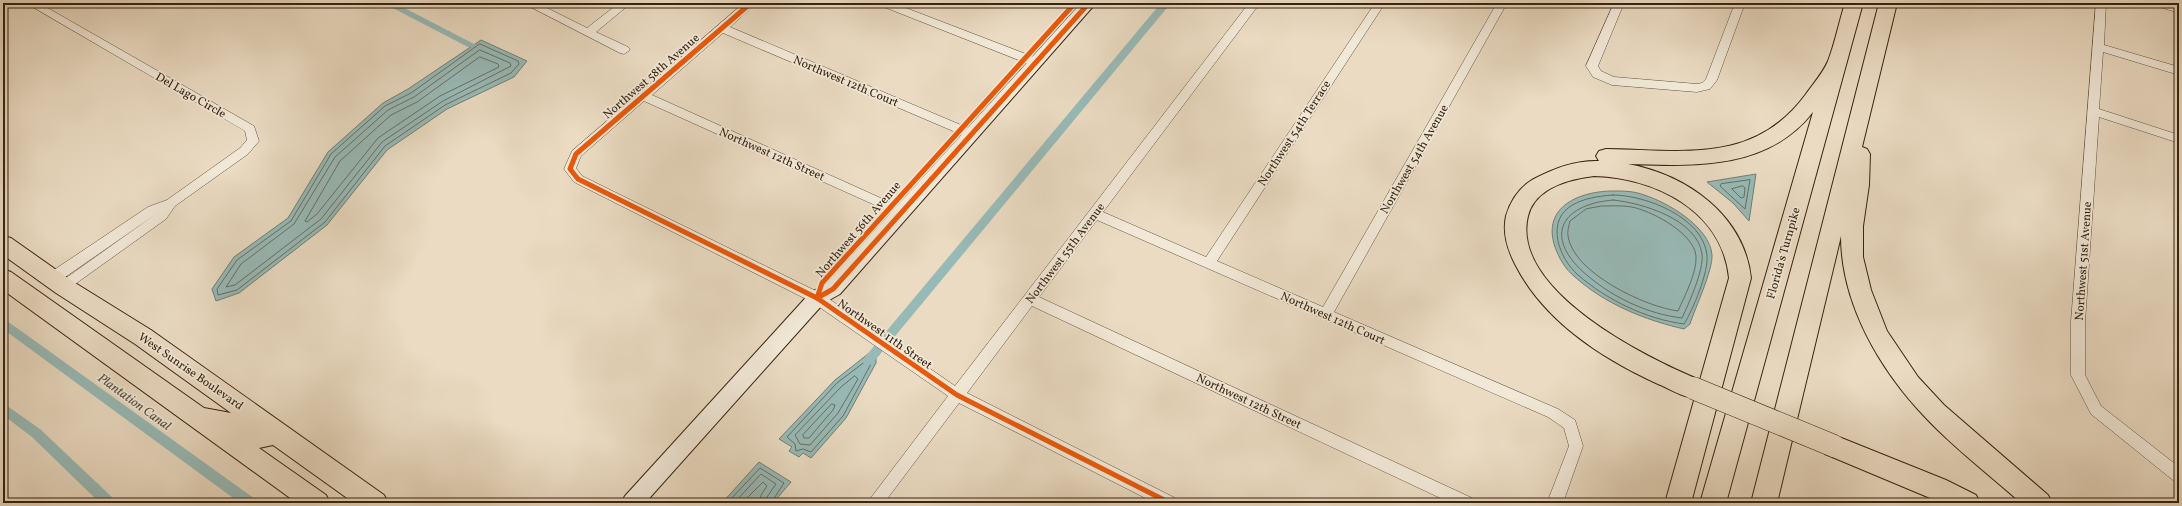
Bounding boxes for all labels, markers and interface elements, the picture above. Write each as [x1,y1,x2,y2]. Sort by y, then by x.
street label: Northwest 58th Avenue [600,30,703,123]
street label: Northwest 12th Court [791,52,901,111]
street label: Del Lago Circle [152,69,229,123]
street label: Northwest 54th Terrace [1255,77,1335,190]
street label: Northwest 54th Avenue [1377,102,1453,217]
street label: Northwest 12th Street [716,124,827,185]
street label: Northwest 56th Avenue [812,178,905,281]
street label: Northwest 55th Avenue [1023,200,1109,307]
street label: Northwest 51st Avenue [2072,201,2096,321]
street label: Florida's Turnpike [1763,205,1805,301]
street label: Northwest 12th Court [1278,289,1387,349]
street label: Northwest 11th Street [834,296,935,374]
street label: West Sunrise Boulevard [135,329,246,414]
water label: Plantation Canal [93,370,175,436]
street label: Northwest 12th Street [1193,371,1304,433]

